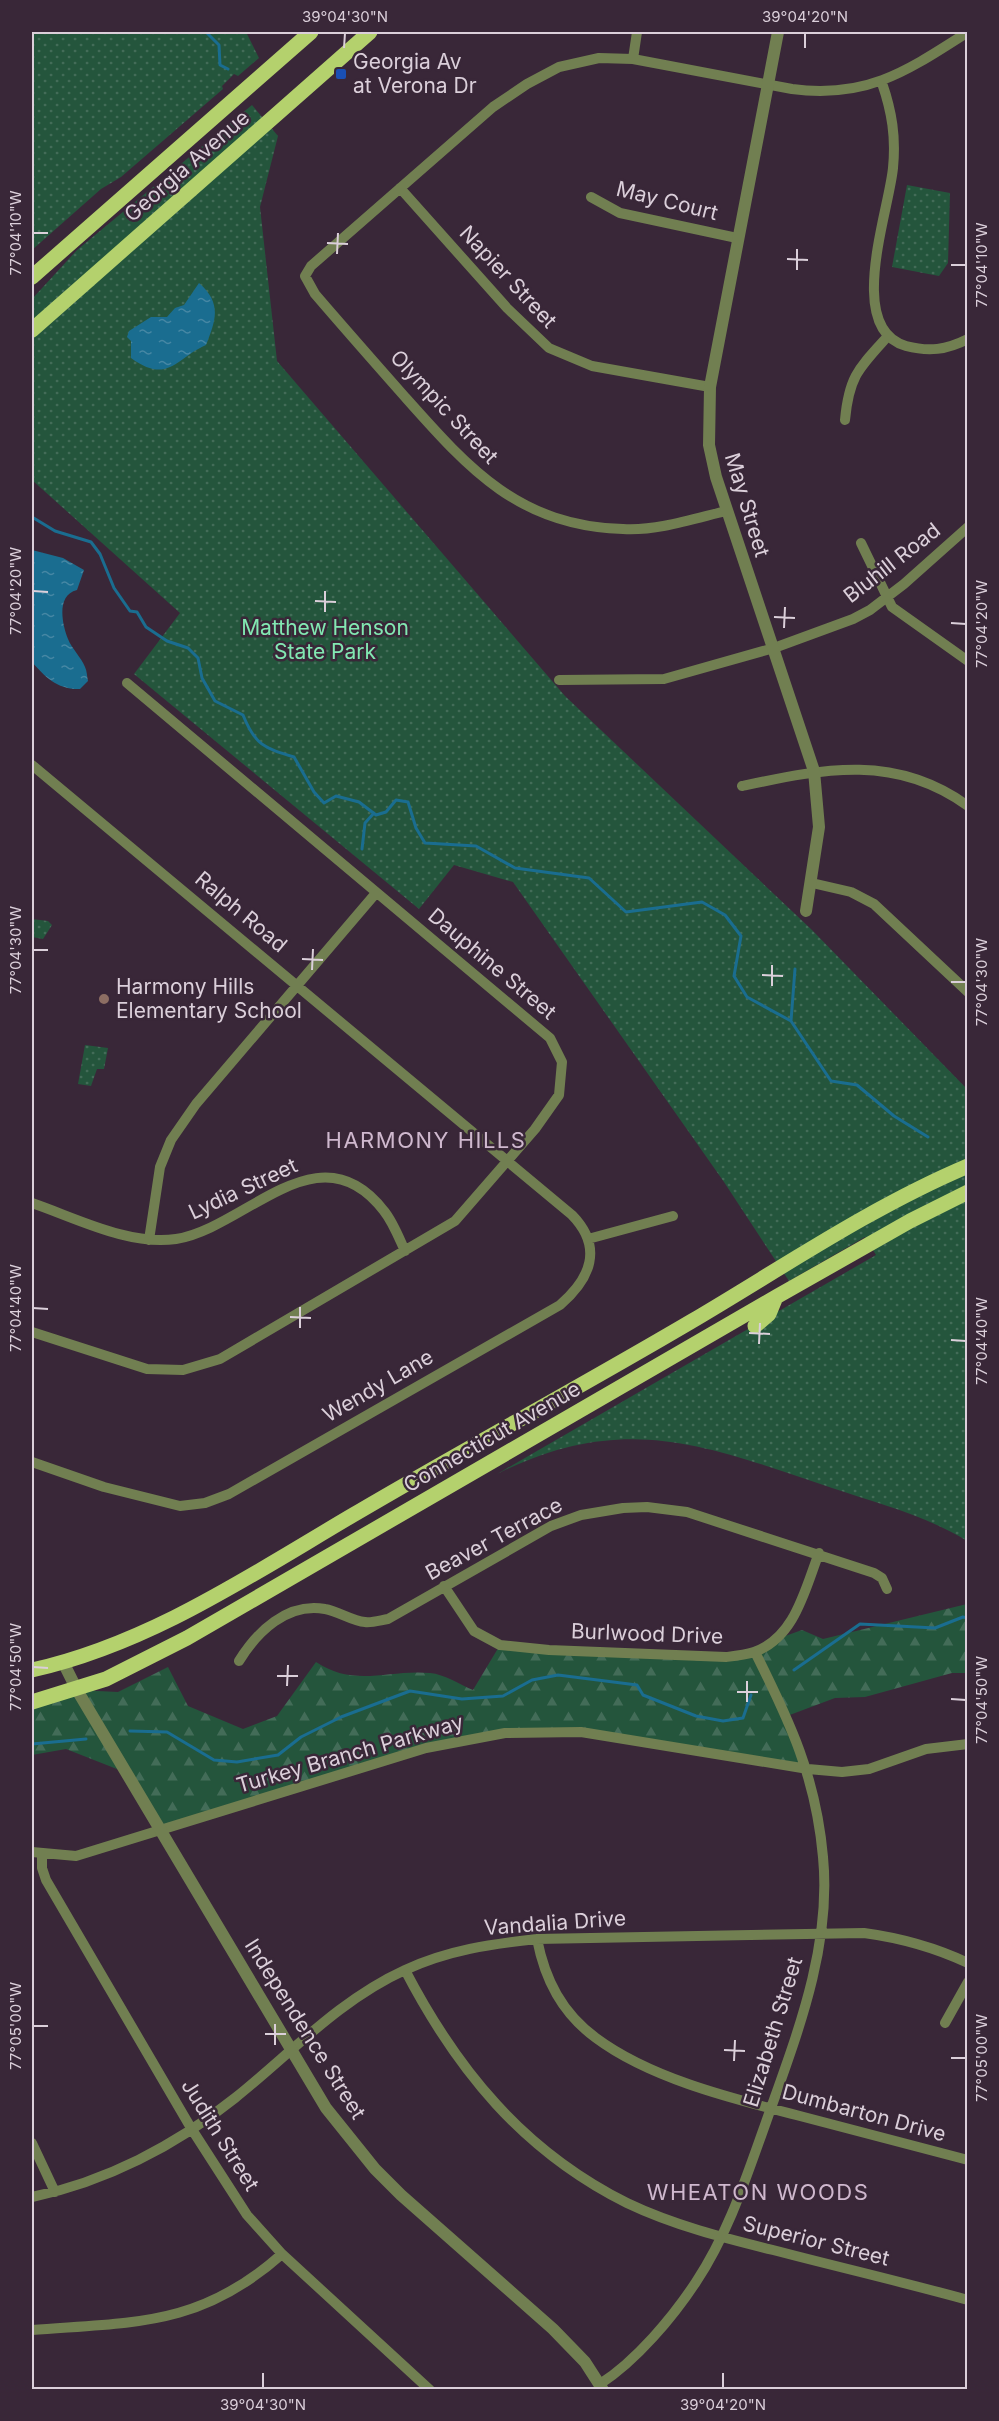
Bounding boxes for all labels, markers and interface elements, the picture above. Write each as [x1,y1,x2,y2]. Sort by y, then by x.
text: 39°04'30"N [302,7,388,26]
text: 39°04'20"N [762,7,848,26]
place label: Georgia Av at Verona Dr [353,49,477,98]
marker: Georgia Av at Verona Dr [334,67,348,81]
street label: Georgia Avenue [119,105,254,227]
street label: May Court [614,176,721,225]
text: 77°04'10"W [6,190,25,276]
street label: Napier Street [455,220,562,333]
text: 77°04'10"W [972,222,991,308]
street label: Olympic Street [385,345,504,469]
street label: May Street [720,450,775,560]
street label: Bluhill Road [838,517,945,608]
text: 77°04'20"W [6,547,25,635]
text: 77°04'20"W [972,580,991,668]
park label: Matthew Henson State Park [241,615,409,664]
street label: Ralph Road [190,866,292,957]
street label: Dauphine Street [423,903,562,1025]
text: 77°04'30"W [6,906,25,994]
text: 77°04'30"W [972,938,991,1026]
place label: Harmony Hills Elementary School [116,974,302,1023]
marker: Harmony Hills Elementary School [97,992,111,1006]
district label: HARMONY HILLS [326,1127,526,1153]
street label: Lydia Street [185,1152,301,1225]
text: 77°04'40"W [6,1264,25,1352]
text: 77°04'40"W [972,1297,991,1385]
street label: Wendy Lane [318,1344,437,1427]
street label: Connecticut Avenue [399,1376,585,1497]
street label: Beaver Terrace [421,1492,566,1585]
street label: Burlwood Drive [570,1618,724,1649]
text: 77°04'50"W [6,1623,25,1711]
text: 77°04'50"W [972,1656,991,1744]
street label: Turkey Branch Parkway [234,1709,466,1798]
street label: Vandalia Drive [483,1905,627,1940]
street label: Independence Street [240,1934,371,2123]
street label: Elizabeth Street [738,1954,807,2110]
text: 77°05'00"W [6,1982,25,2070]
text: 77°05'00"W [972,2014,991,2102]
street label: Judith Street [176,2074,265,2195]
street label: Dumbarton Drive [779,2079,949,2146]
district label: WHEATON WOODS [647,2179,869,2205]
street label: Superior Street [740,2210,892,2271]
text: 39°04'30"N [220,2395,306,2414]
text: 39°04'20"N [680,2395,766,2414]

